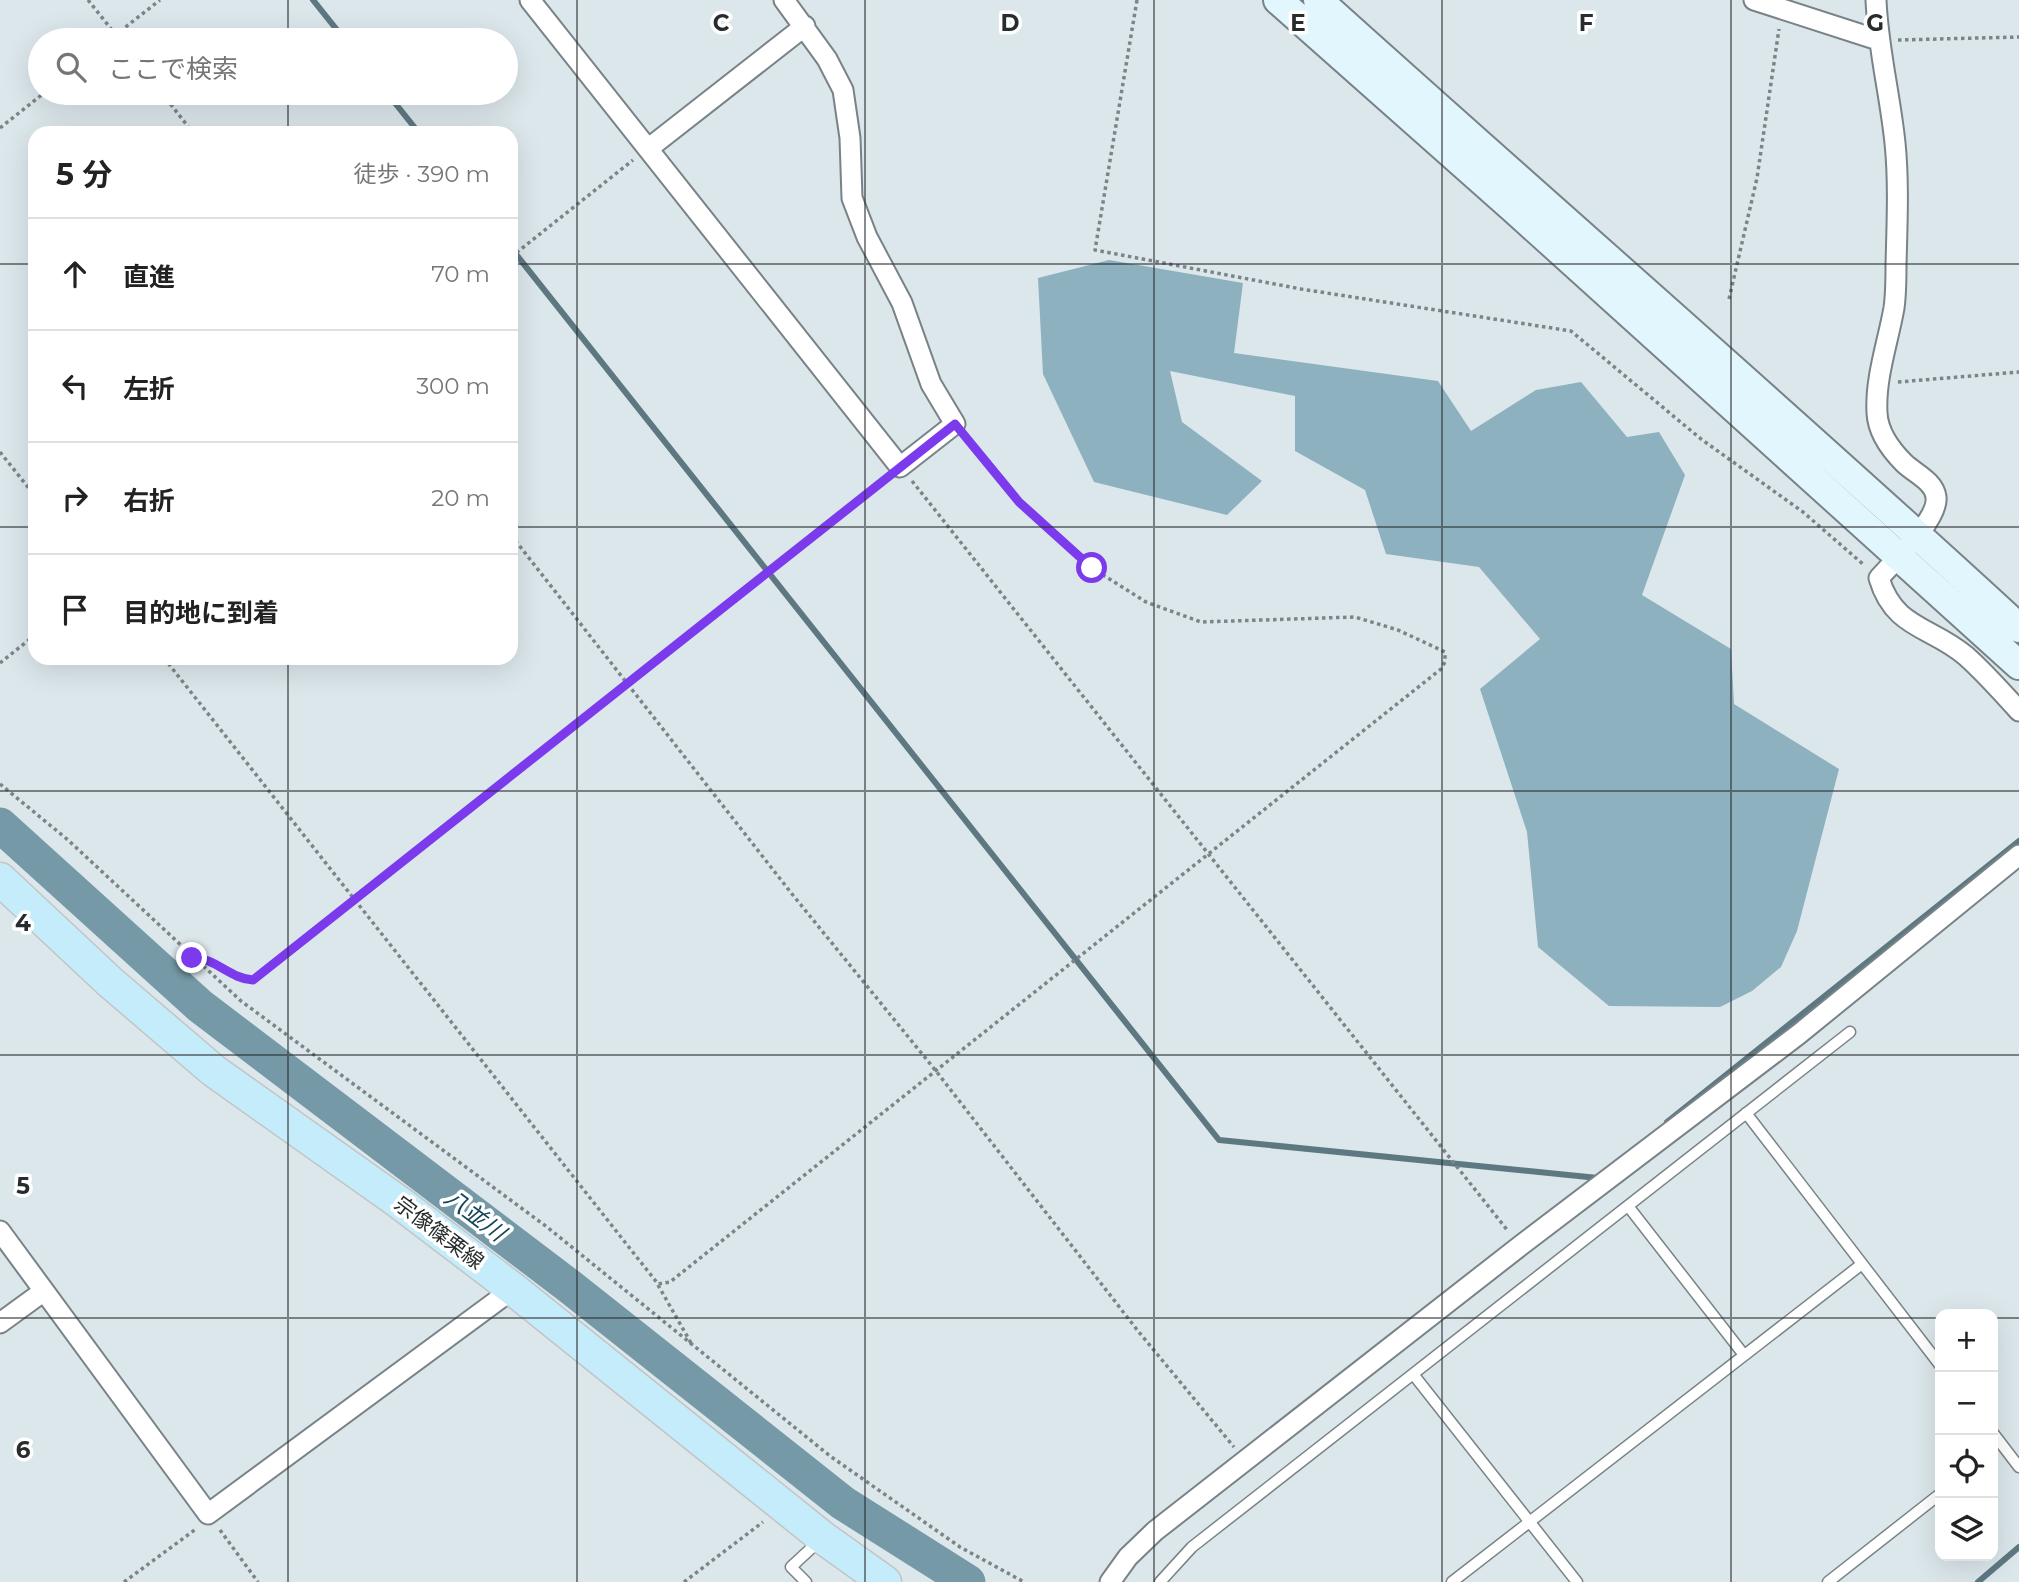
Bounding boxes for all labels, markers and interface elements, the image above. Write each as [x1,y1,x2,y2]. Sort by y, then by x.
text: C [713,9,730,37]
text: D [1001,9,1020,37]
text: E [1290,9,1306,37]
text: F [1579,9,1594,37]
text: G [1866,9,1884,37]
search box [28,28,518,105]
icon: search [52,48,90,86]
text: ここで検索 [108,53,238,85]
text: 5 分 [56,156,112,193]
text: 徒歩 · 390 m [354,160,490,188]
icon: ahead [56,255,94,293]
text: 70 m [431,260,490,288]
text: 直進 [123,261,175,293]
icon: left [56,367,94,405]
text: 300 m [416,372,490,400]
text: 左折 [123,373,175,405]
icon: right [56,479,94,517]
text: 20 m [431,484,490,512]
text: 右折 [123,485,175,517]
route start [1076,552,1107,583]
icon: arrive [56,591,94,629]
text: 目的地に到着 [123,597,279,629]
text: 4 [15,909,31,937]
route end [176,942,207,973]
text: 5 [16,1172,30,1200]
water label: 八並川 [439,1183,513,1249]
street label: 宗像篠栗線 [390,1191,489,1274]
map controls [1935,1309,1998,1561]
button: + [1935,1309,1998,1372]
button: − [1935,1372,1998,1435]
button: locate [1935,1435,1998,1498]
text: 6 [16,1436,31,1464]
button: layers [1935,1498,1998,1561]

